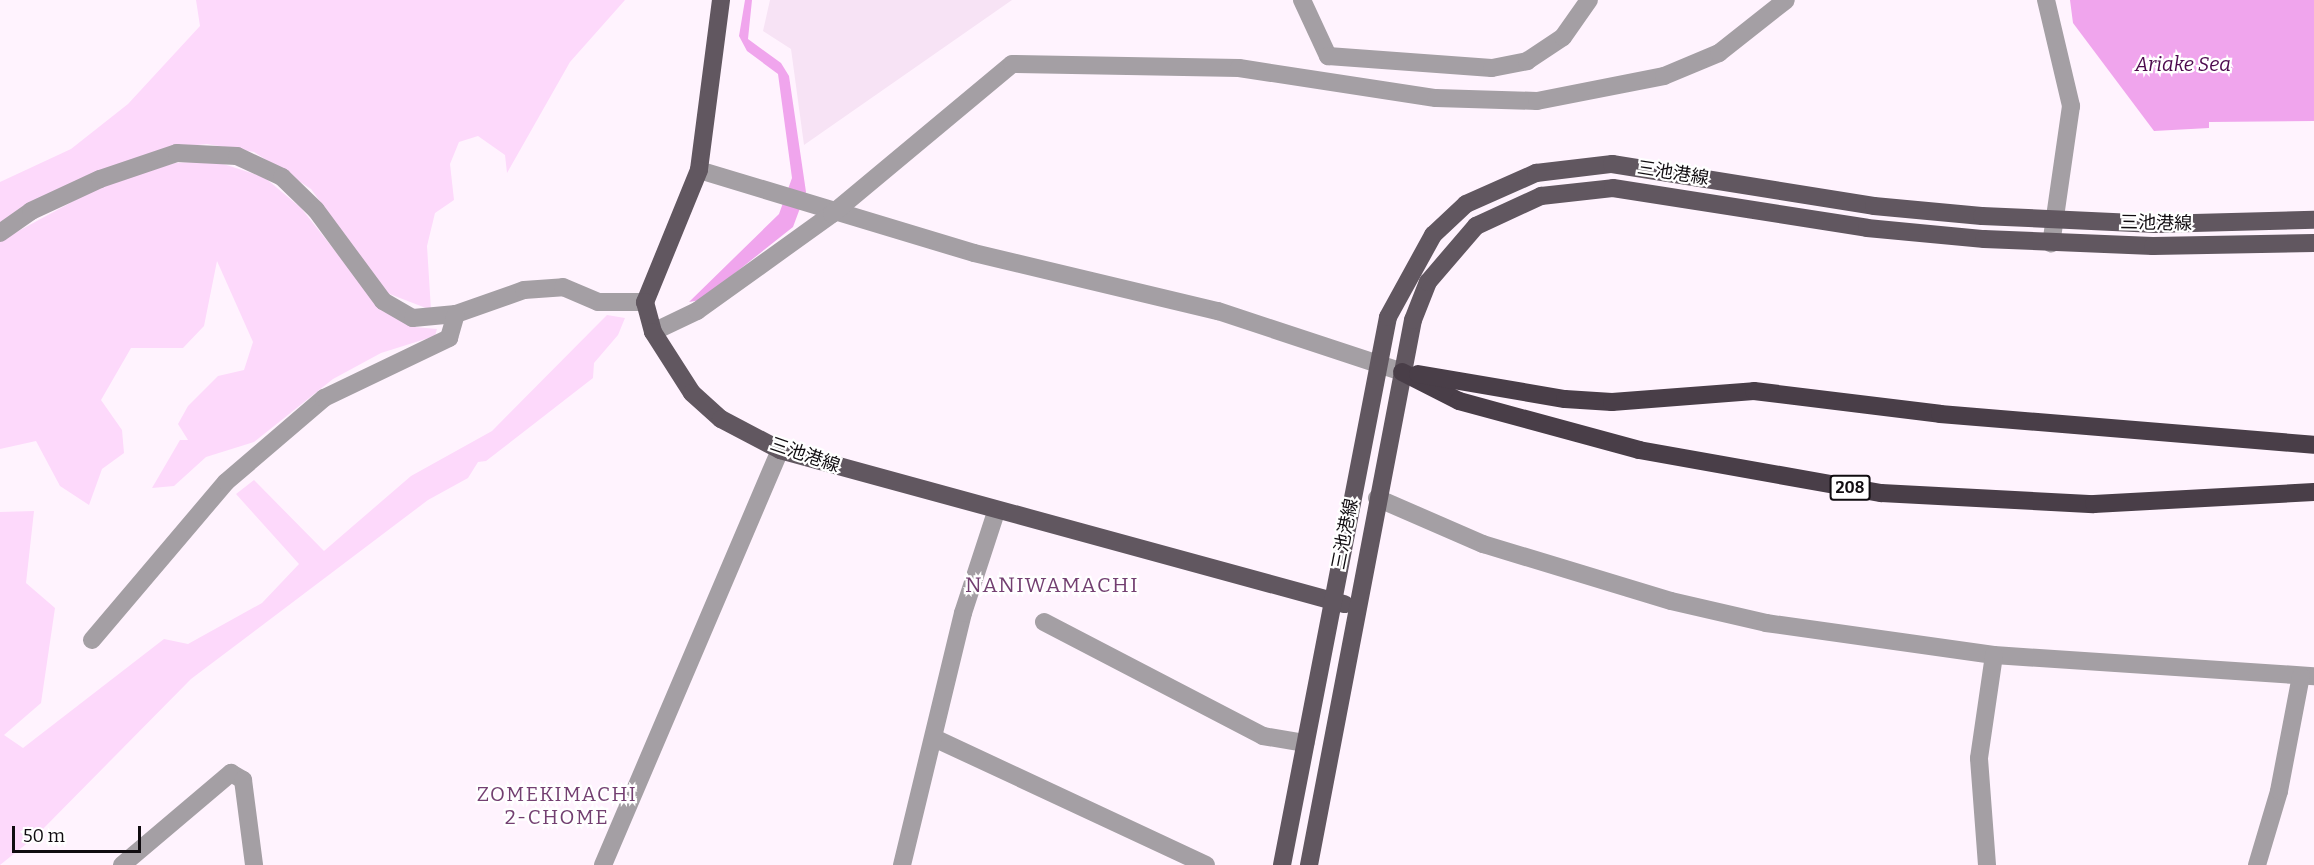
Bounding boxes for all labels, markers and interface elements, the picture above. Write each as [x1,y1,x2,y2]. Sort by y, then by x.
water label: Ariake Sea [2135,52,2231,76]
street label: 三池港線 [1636,157,1710,189]
street label: 三池港線 [2120,212,2192,234]
street label: 三池港線 [767,433,843,477]
road number: 208 [1829,475,1871,501]
street label: 三池港線 [1328,497,1362,571]
district label: NANIWAMACHI [965,572,1139,598]
district label: ZOMEKIMACHI 2-CHOME [477,782,637,829]
scale bar [15,814,144,852]
text: 50 m [23,825,65,847]

